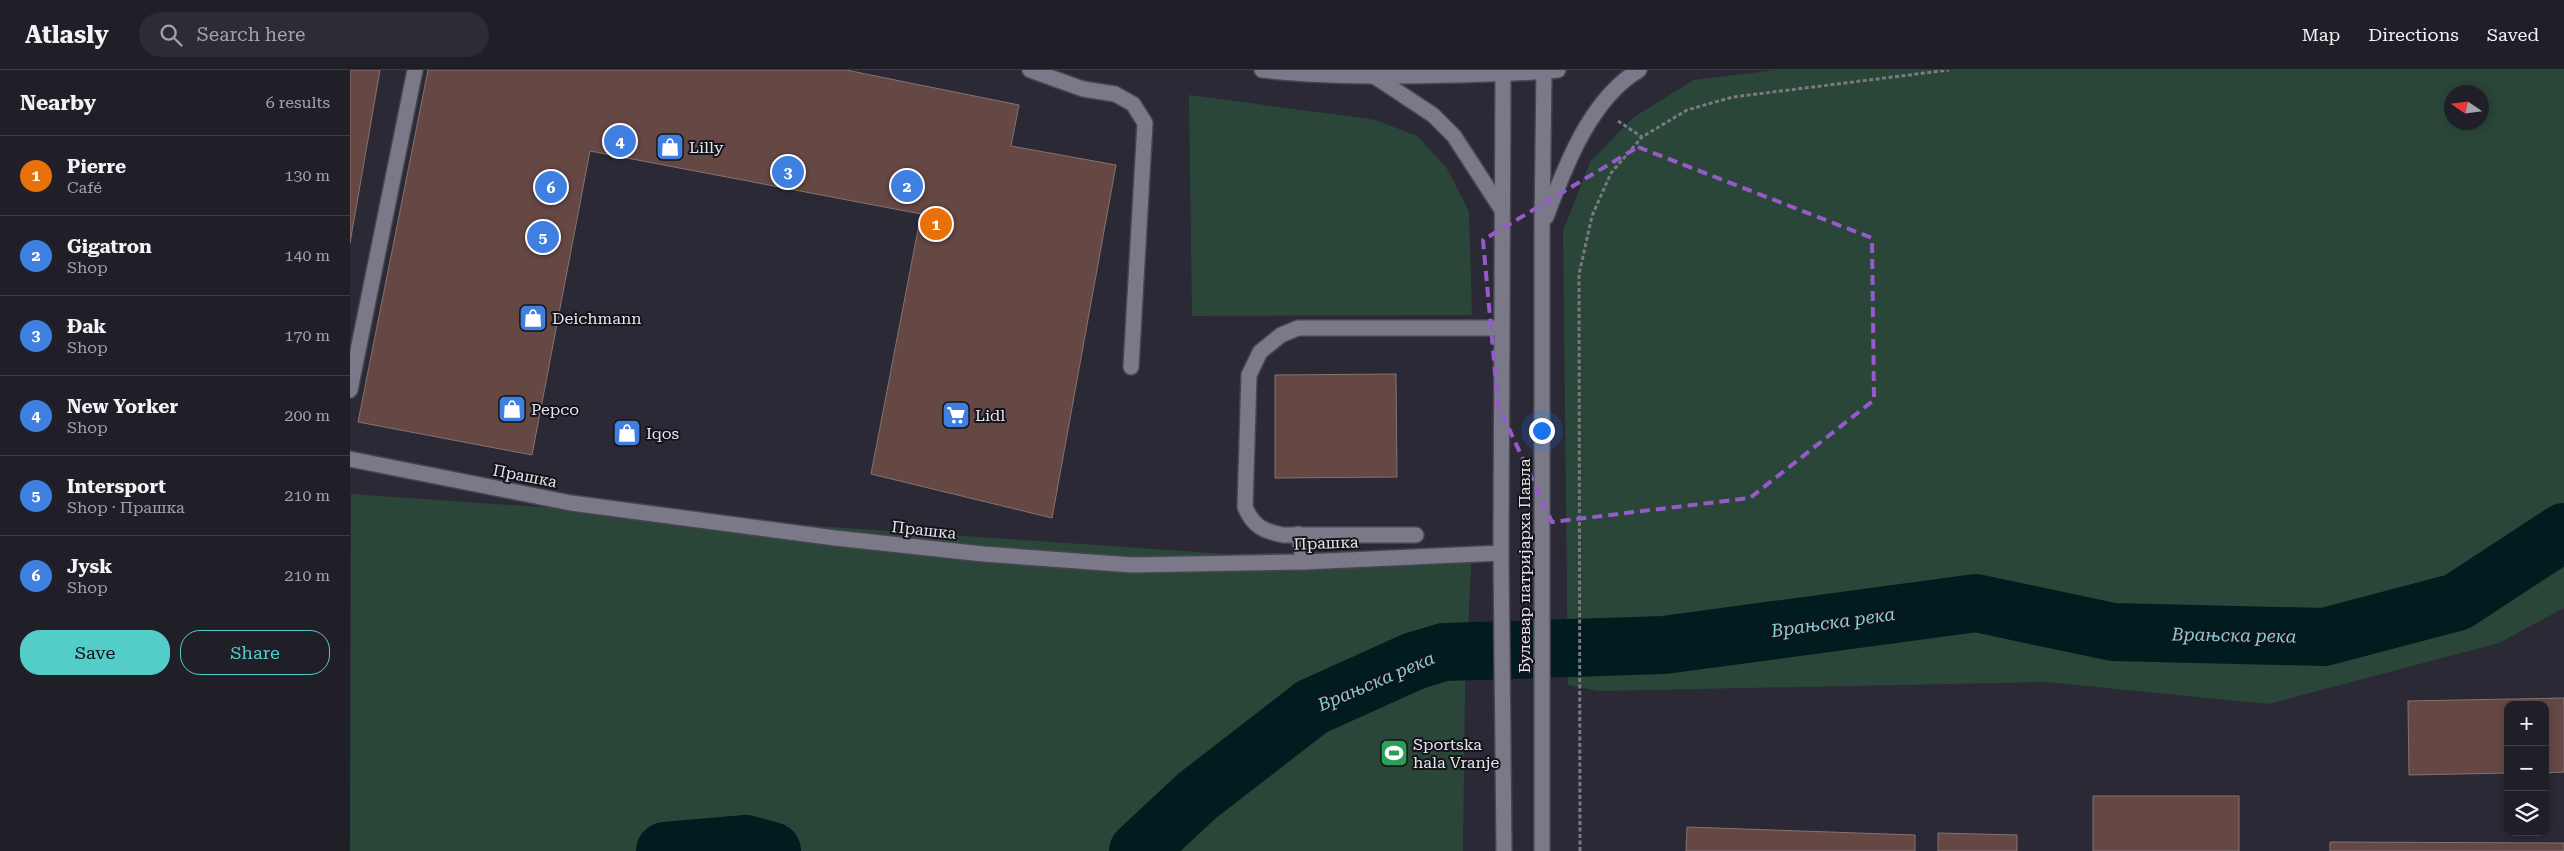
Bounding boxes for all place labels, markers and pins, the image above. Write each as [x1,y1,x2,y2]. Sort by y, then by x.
pin: 4 [604,122,636,160]
shop icon: Lilly [655,132,685,162]
place label: Lilly [689,138,724,157]
pin: 3 [772,153,804,191]
pin: 2 [891,167,923,205]
pin: 6 [535,168,567,206]
pin: 1 [920,205,952,243]
pin: 5 [527,218,559,256]
shop icon: Deichmann [518,303,548,333]
place label: Deichmann [552,309,642,328]
shop icon: Pepco [497,394,527,424]
place label: Pepco [531,400,579,419]
supermarket icon: Lidl [941,400,971,430]
place label: Lidl [975,406,1005,425]
shop icon: Iqos [612,418,642,448]
place label: Iqos [646,424,680,443]
place label: Sportska hala Vranje [1413,735,1500,772]
sports icon: Sportska hala Vranje [1379,738,1409,768]

